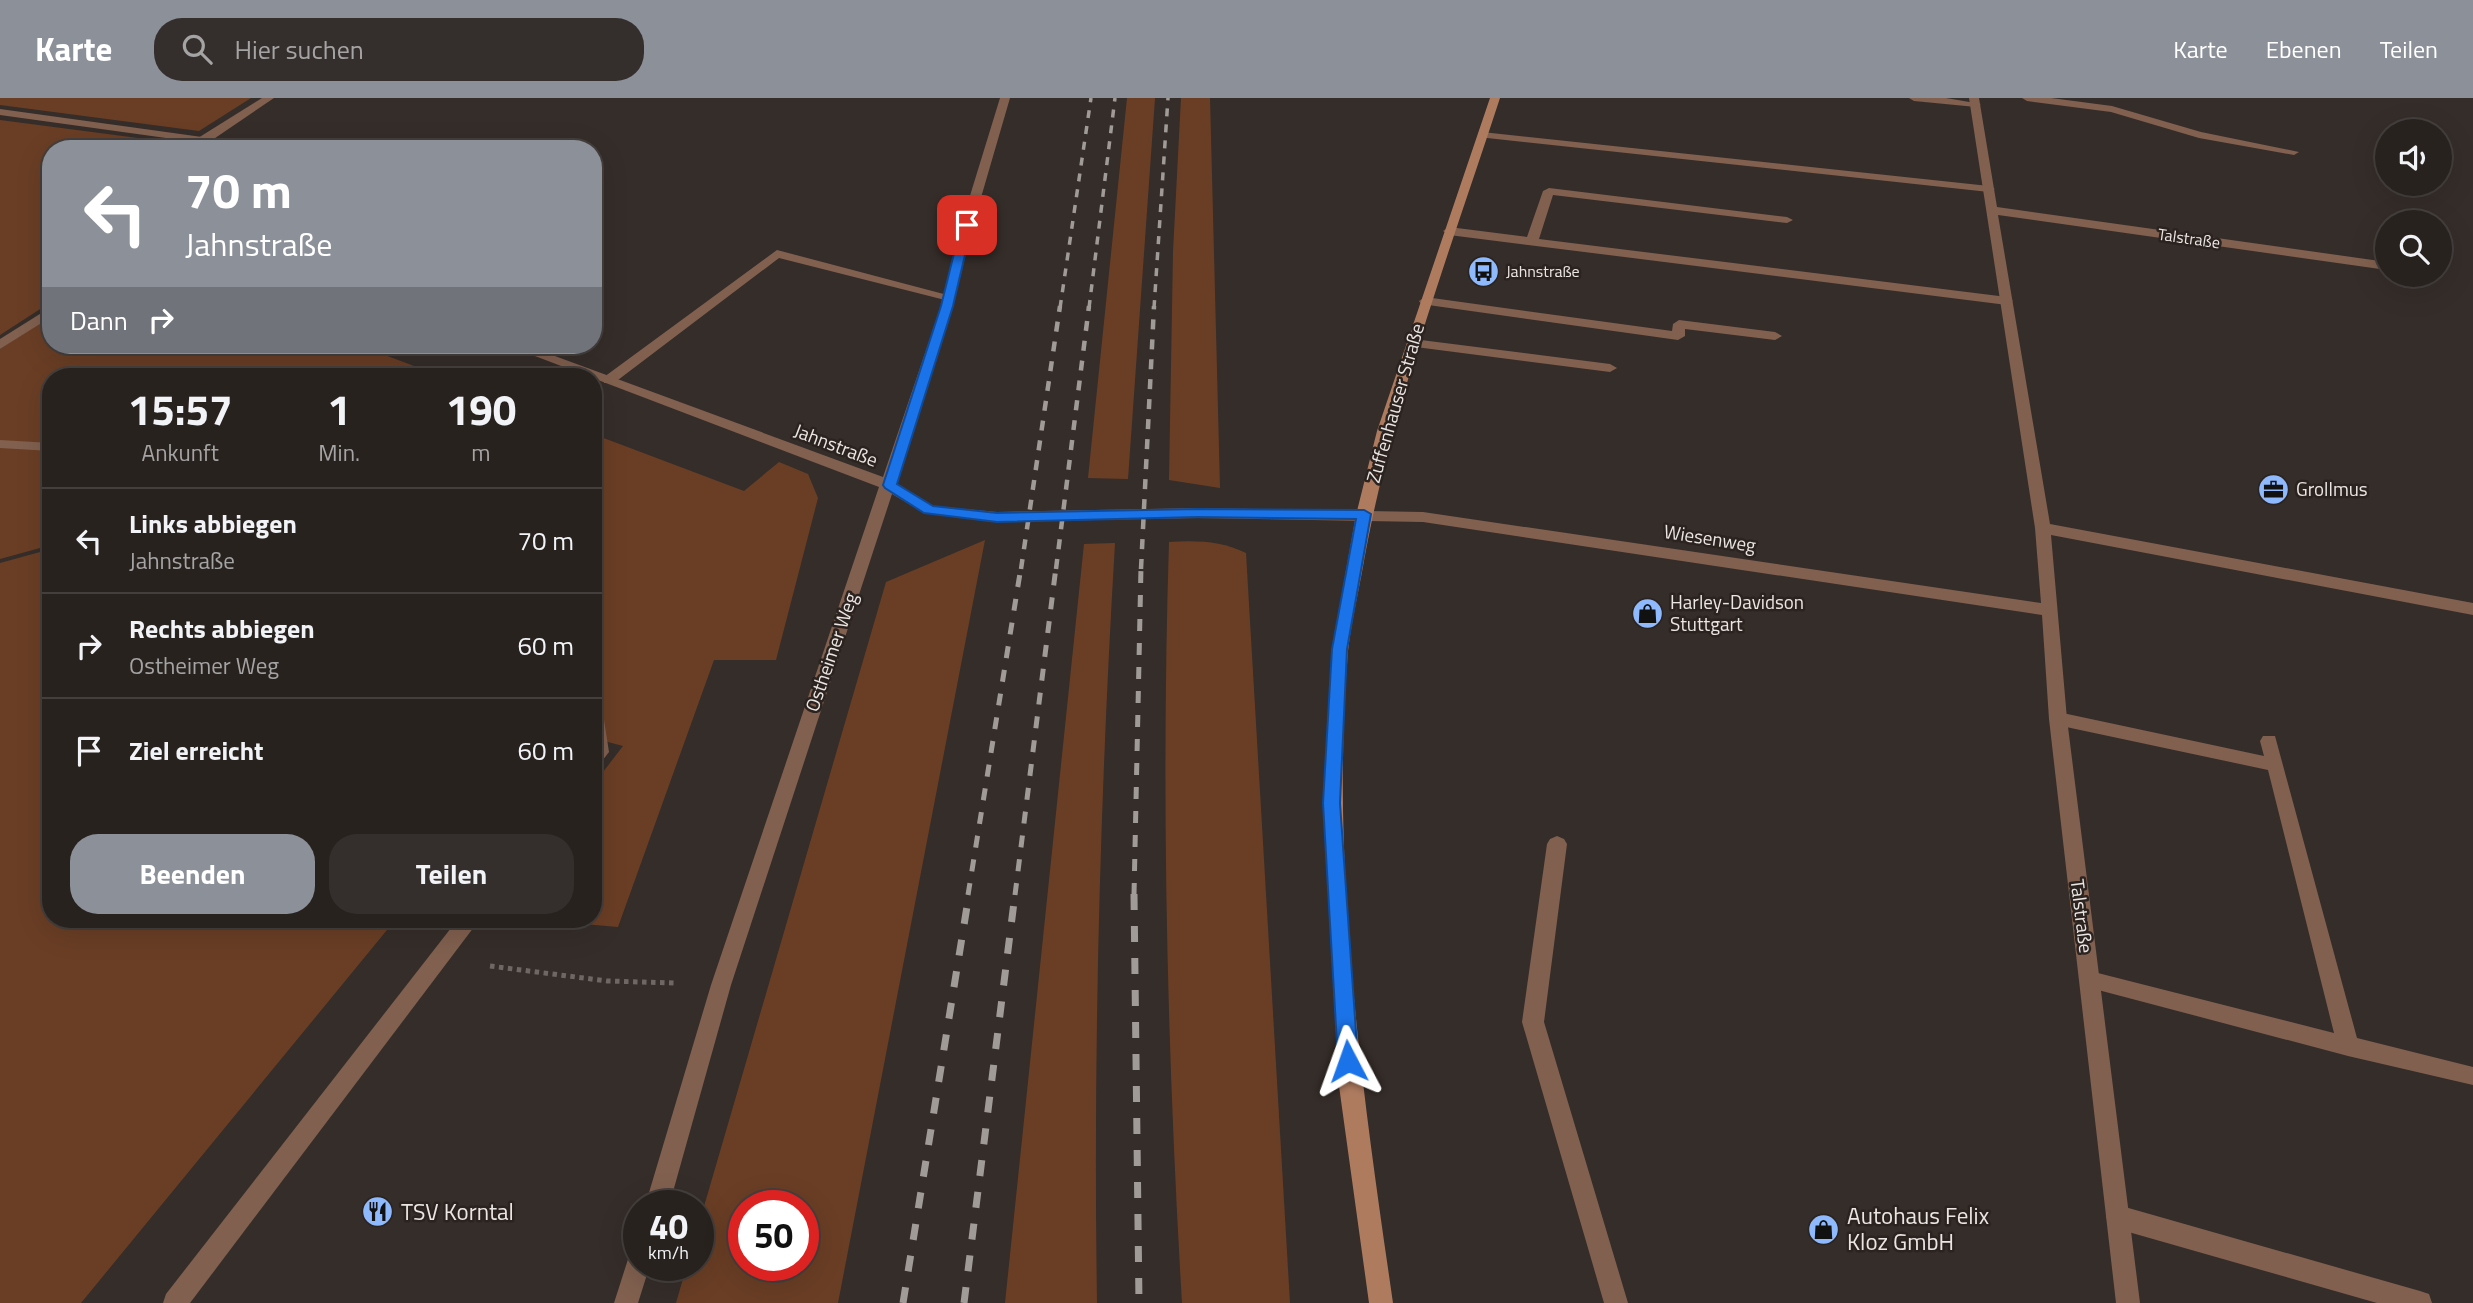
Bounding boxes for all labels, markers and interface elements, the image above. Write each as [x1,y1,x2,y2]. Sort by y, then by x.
search box [154,18,644,81]
text: Karte [35,24,112,74]
icon: search [178,30,216,68]
text: Hier suchen [234,30,364,69]
text: Karte [2173,31,2228,67]
text: Ebenen [2266,31,2342,67]
text: Teilen [2380,31,2438,67]
map controls [2375,119,2452,287]
button: sound [2375,119,2452,196]
text: 70 m [185,152,292,227]
icon: left [70,168,161,259]
pin [937,195,997,255]
icon: arrive [948,206,986,244]
button: search [2375,210,2452,287]
text: Jahnstraße [185,220,332,268]
street label: Talstraße [2156,222,2222,254]
bus stop icon: Jahnstraße [1466,254,1500,288]
place label: Jahnstraße [1506,259,1580,283]
text: Dann [70,301,128,340]
icon: right [142,301,180,339]
street label: Zuffenhauser Straße [1358,320,1431,486]
text: 15:57 [128,377,233,441]
text: 1 [327,377,351,441]
text: 190 [446,377,516,441]
street label: Jahnstraße [790,415,882,474]
text: Ankunft [141,435,219,470]
text: Min. [318,435,360,470]
text: m [471,435,491,470]
office icon: Grollmus [2256,472,2290,506]
place label: Grollmus [2296,474,2368,503]
text: Links abbiegen [129,504,297,543]
street label: Wiesenweg [1662,516,1758,559]
text: 70 m [517,521,574,560]
icon: left [70,522,108,560]
text: Jahnstraße [129,543,235,578]
place label: Harley-Davidson Stuttgart [1670,587,1804,638]
street label: Ostheimer Weg [797,588,865,715]
shop icon: Harley-Davidson Stuttgart [1630,596,1664,630]
text: Rechts abbiegen [129,609,315,648]
text: 60 m [517,626,574,665]
icon: right [70,627,108,665]
text: Ostheimer Weg [129,648,279,683]
text: Ziel erreicht [129,731,264,770]
text: 60 m [517,731,574,770]
icon: arrive [70,732,108,770]
button: Beenden [70,834,315,914]
button: Teilen [329,834,574,914]
street label: Talstraße [2064,877,2101,955]
position arrow [1311,1024,1385,1098]
speed limit sign: 50 [728,1190,819,1281]
place label: TSV Korntal [401,1194,514,1229]
restaurant icon: TSV Korntal [361,1195,395,1229]
place label: Autohaus Felix Kloz GmbH [1847,1198,1989,1259]
text: 40 [649,1199,688,1253]
shop icon: Autohaus Felix Kloz GmbH [1807,1212,1841,1246]
text: km/h [648,1239,689,1266]

